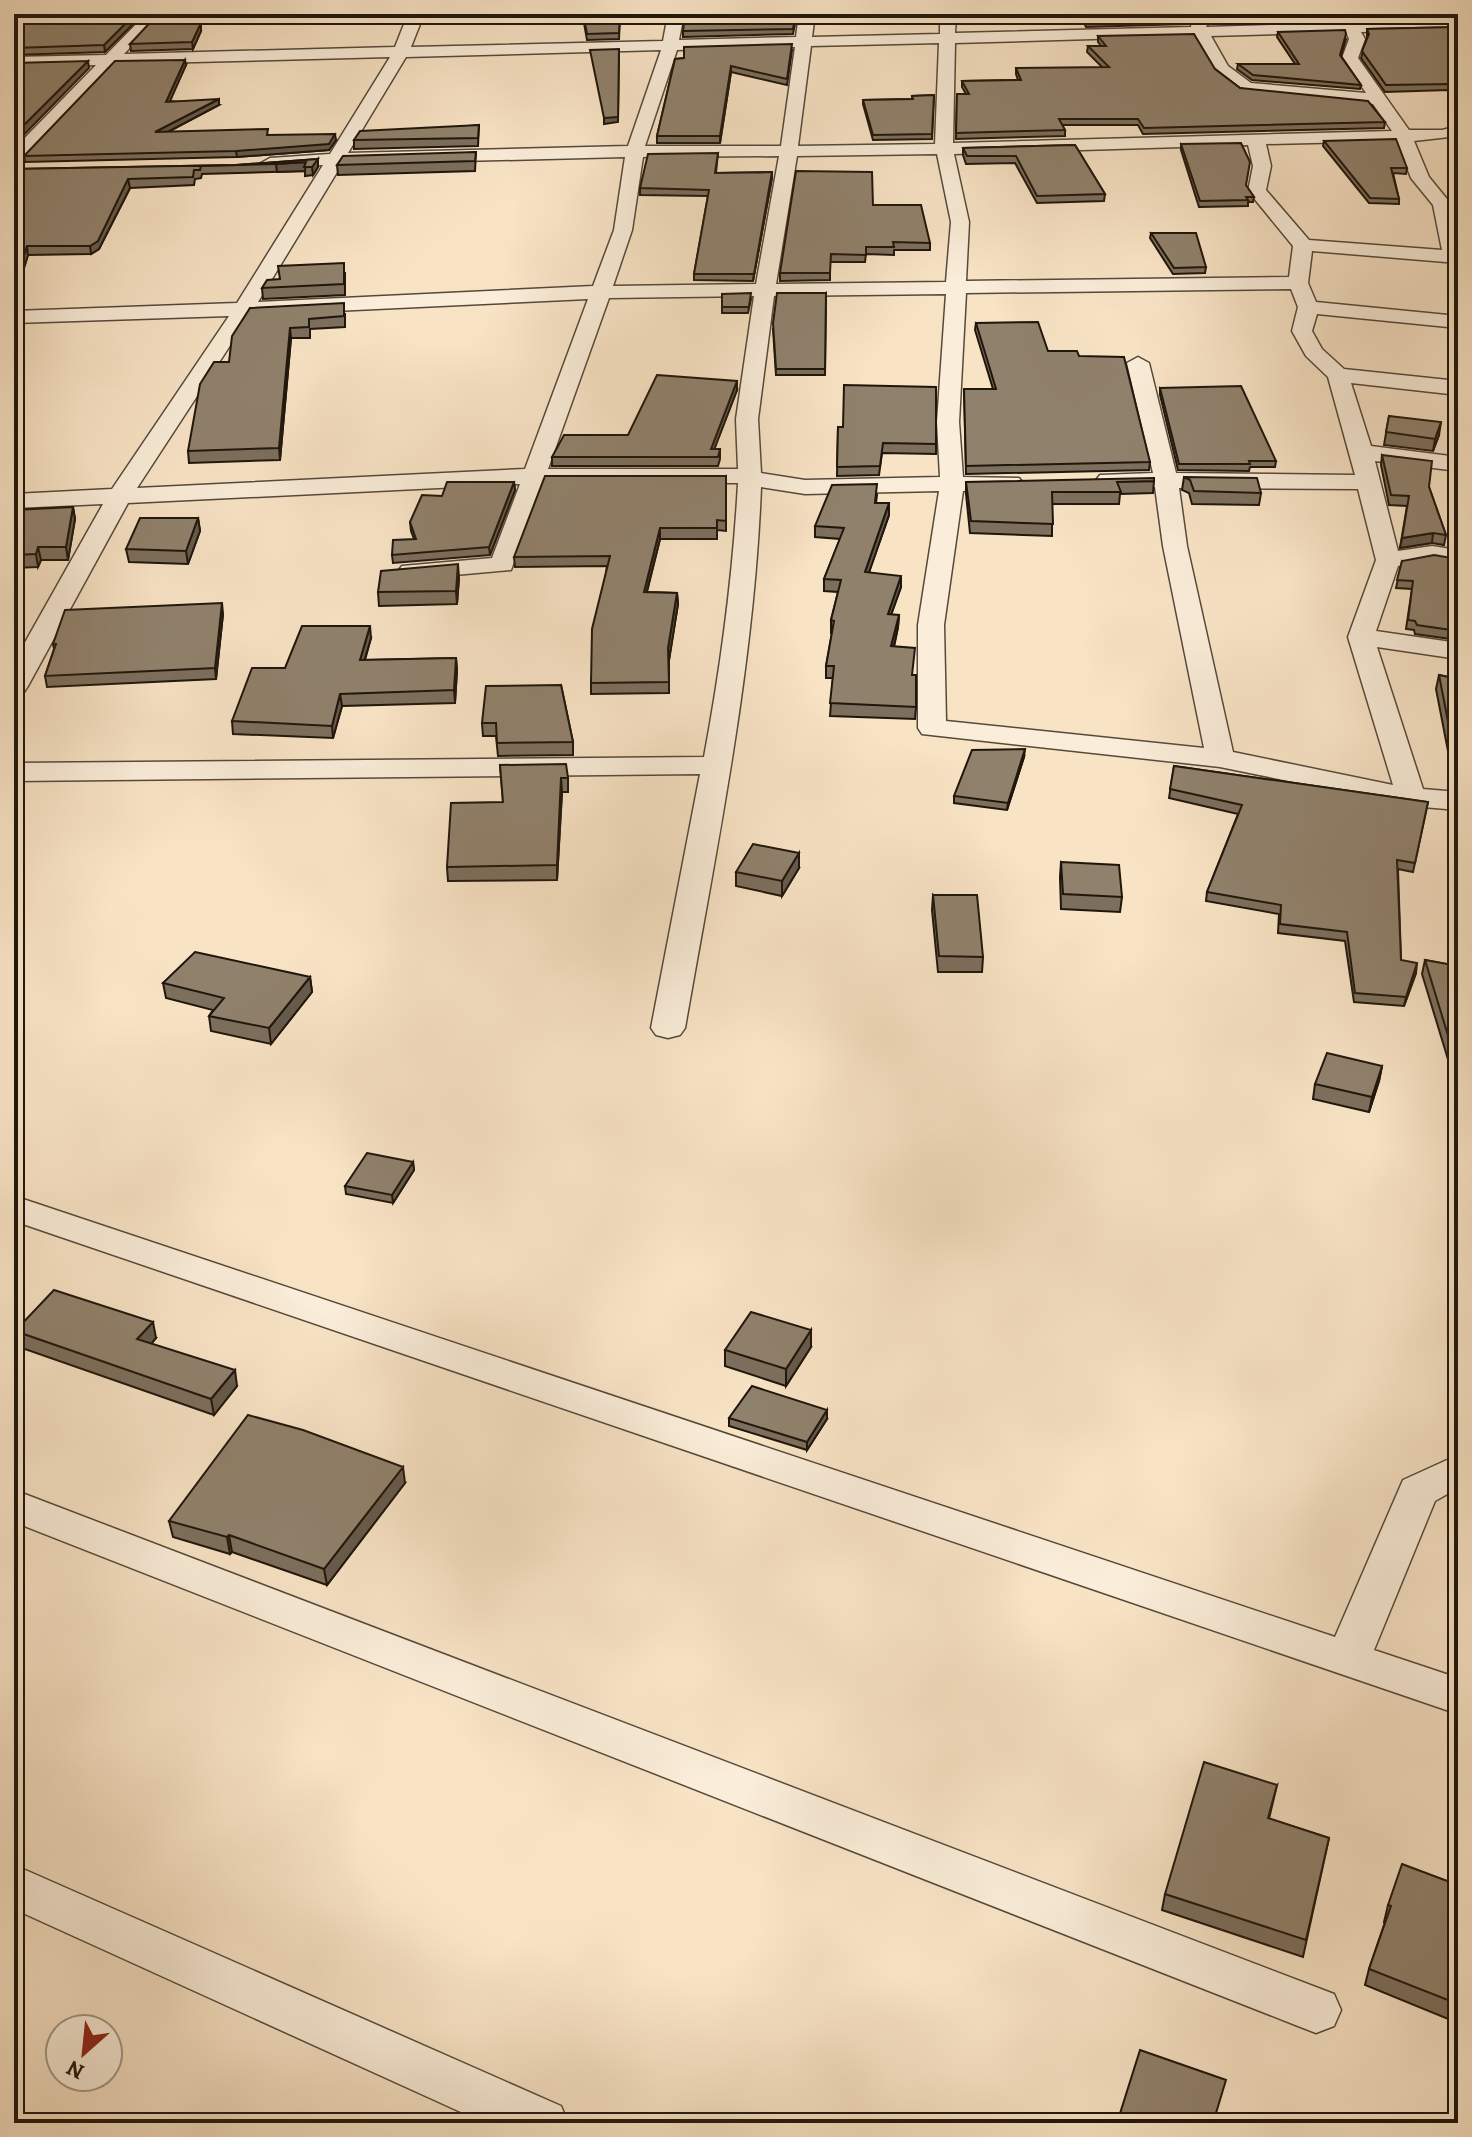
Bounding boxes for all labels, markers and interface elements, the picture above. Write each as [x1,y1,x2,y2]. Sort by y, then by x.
north arrow [44,2013,124,2093]
text: N [61,2053,89,2087]

